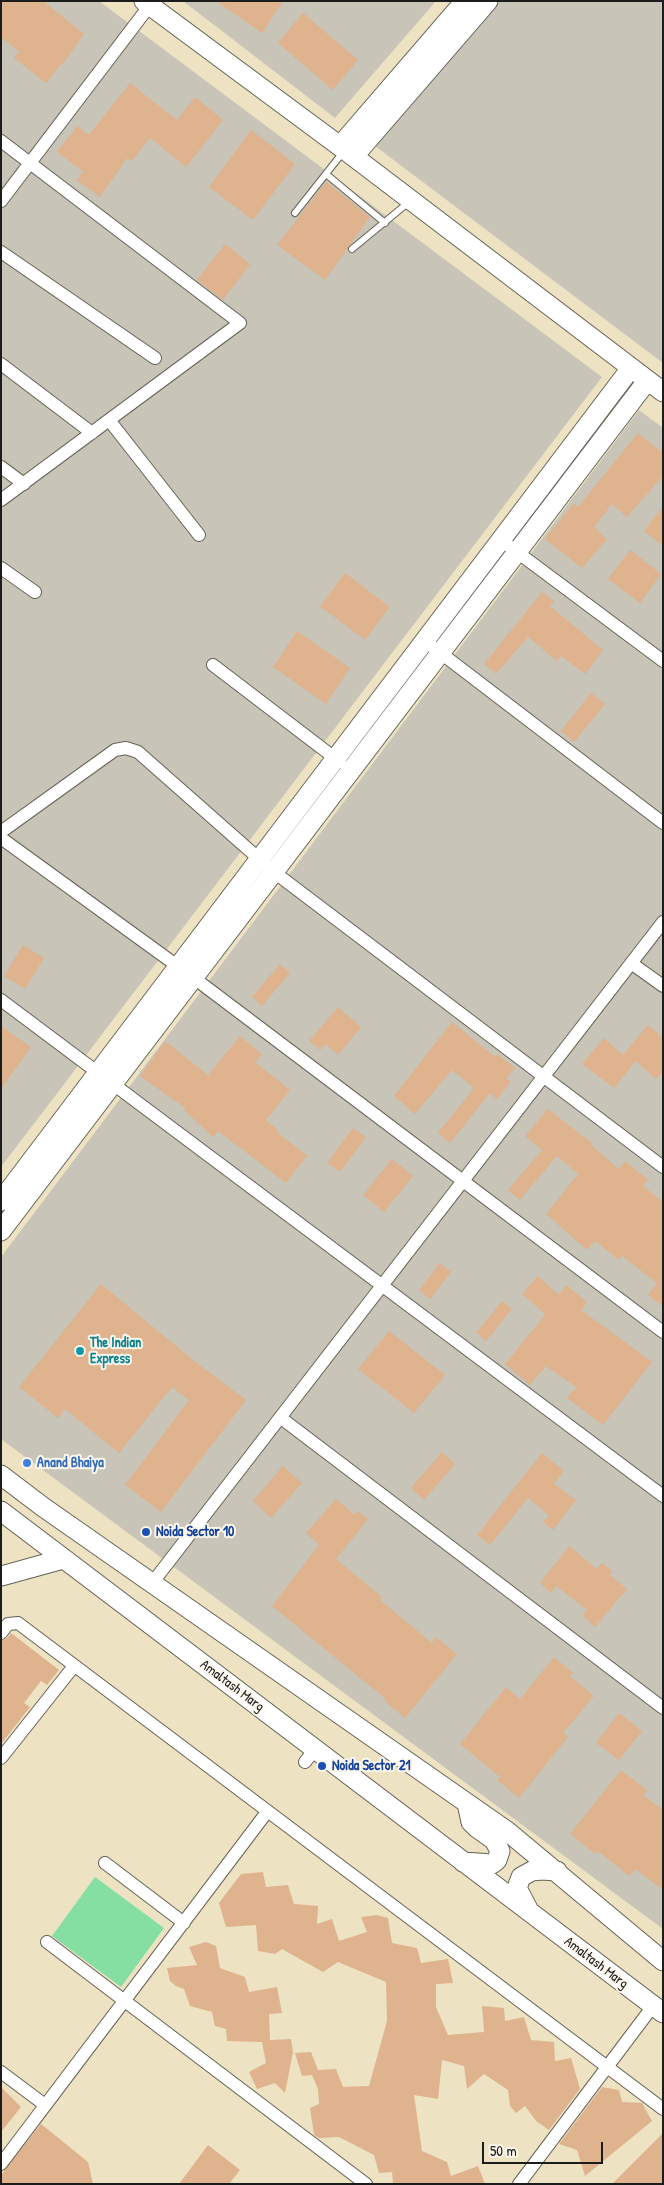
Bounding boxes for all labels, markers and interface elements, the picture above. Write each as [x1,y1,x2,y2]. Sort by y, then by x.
place label: The Indian Express [90,1335,141,1368]
marker: The Indian Express [74,1345,86,1357]
place label: Anand Bhaiya [37,1455,104,1471]
marker: Anand Bhaiya [21,1457,33,1469]
place label: Noida Sector 10 [156,1524,234,1540]
marker: Noida Sector 10 [140,1526,152,1538]
street label: Amaltash Marg [197,1656,267,1716]
place label: Noida Sector 21 [332,1758,411,1774]
marker: Noida Sector 21 [316,1760,328,1772]
street label: Amaltash Marg [561,1933,631,1993]
scale bar [484,2132,605,2164]
text: 50 m [490,2140,517,2161]

